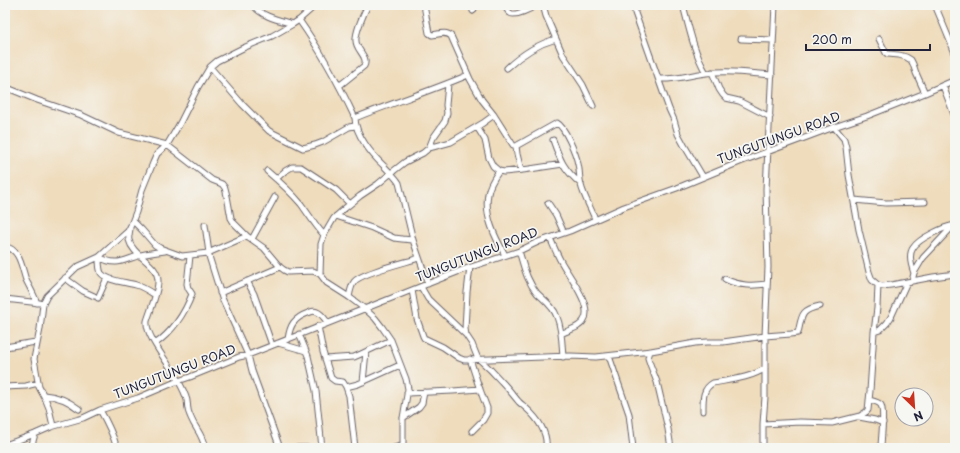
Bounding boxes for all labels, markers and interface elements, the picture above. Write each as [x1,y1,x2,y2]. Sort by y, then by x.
scale bar [806,26,930,52]
text: 200 m [812,30,852,48]
street label: TUNGUTUNGU ROAD [715,106,843,168]
street label: TUNGUTUNGU ROAD [413,222,540,286]
street label: TUNGUTUNGU ROAD [111,339,238,403]
north arrow [894,387,934,427]
text: N [911,407,926,426]

